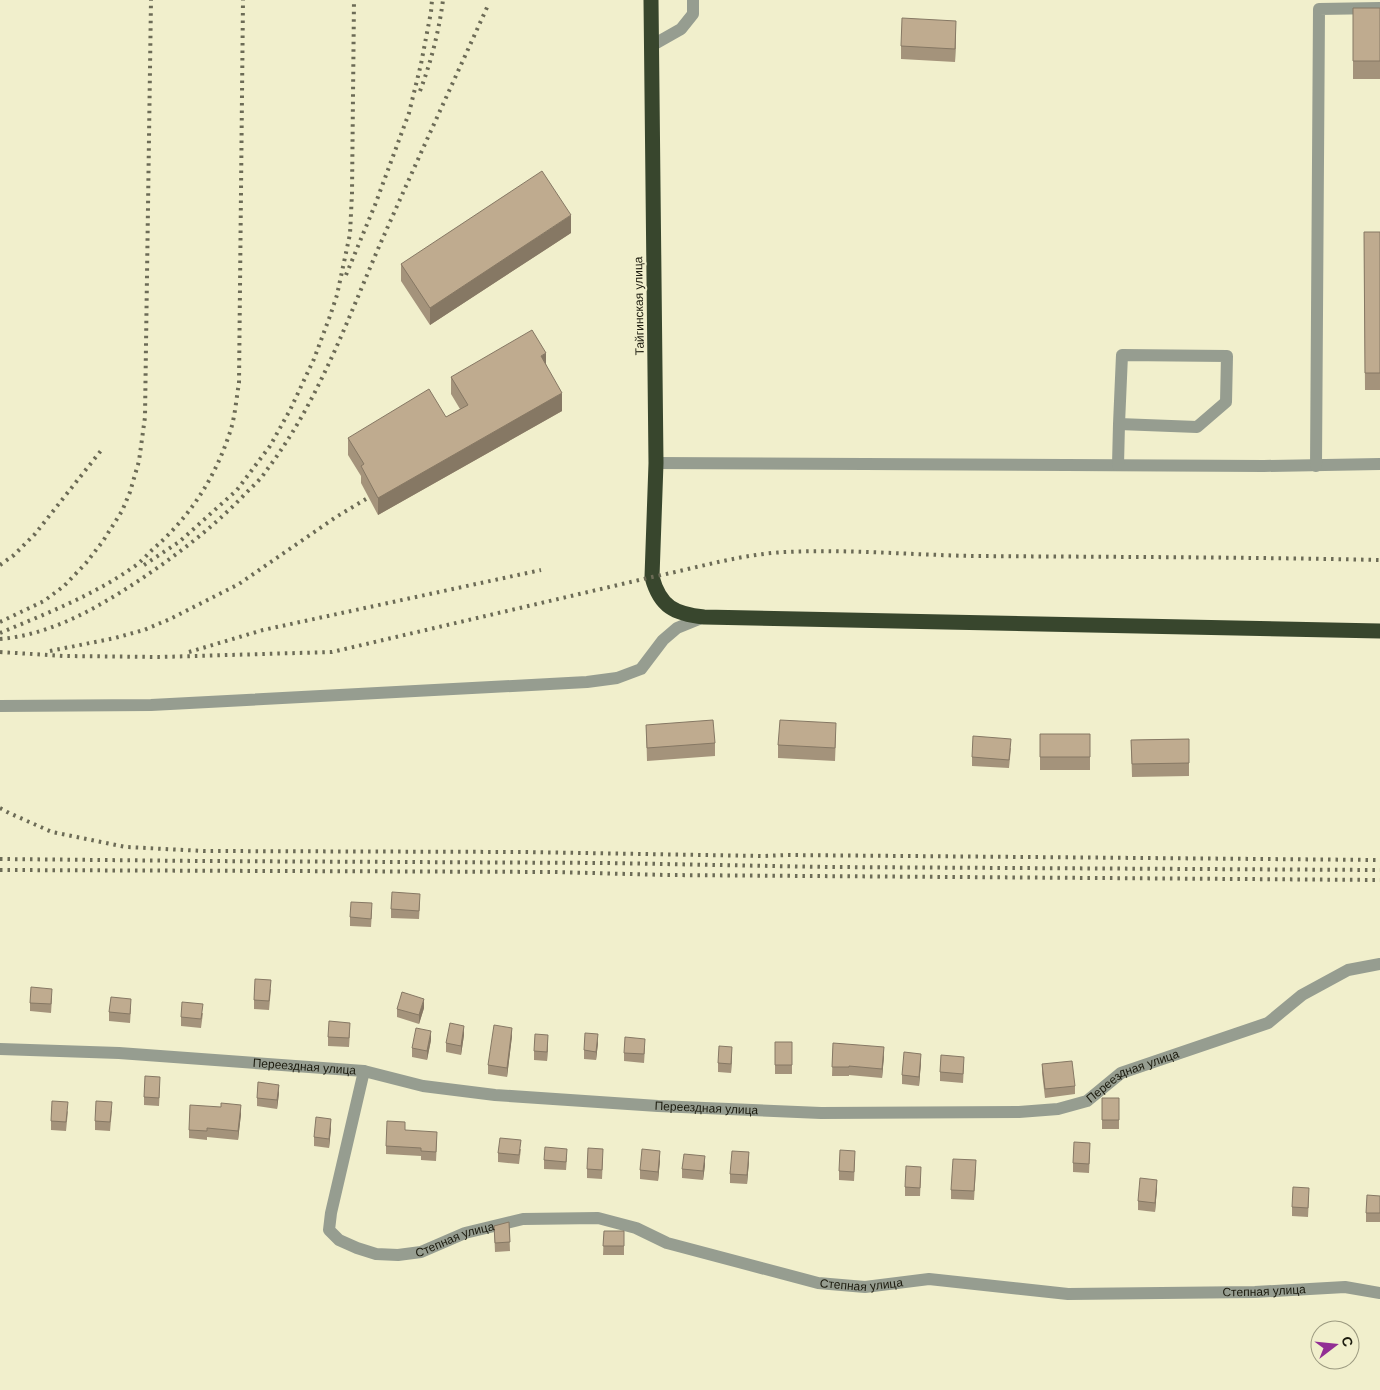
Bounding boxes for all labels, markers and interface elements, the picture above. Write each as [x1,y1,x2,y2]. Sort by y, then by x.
street label: Тайгинская улица [631,256,647,356]
street label: Переездная улица [1084,1047,1181,1106]
street label: Переездная улица [252,1056,357,1077]
street label: Переездная улица [654,1099,759,1117]
street label: Степная улица [415,1219,496,1260]
street label: Степная улица [819,1275,904,1294]
street label: Степная улица [1222,1282,1306,1299]
north arrow [1310,1320,1360,1370]
text: С [1338,1334,1357,1348]

